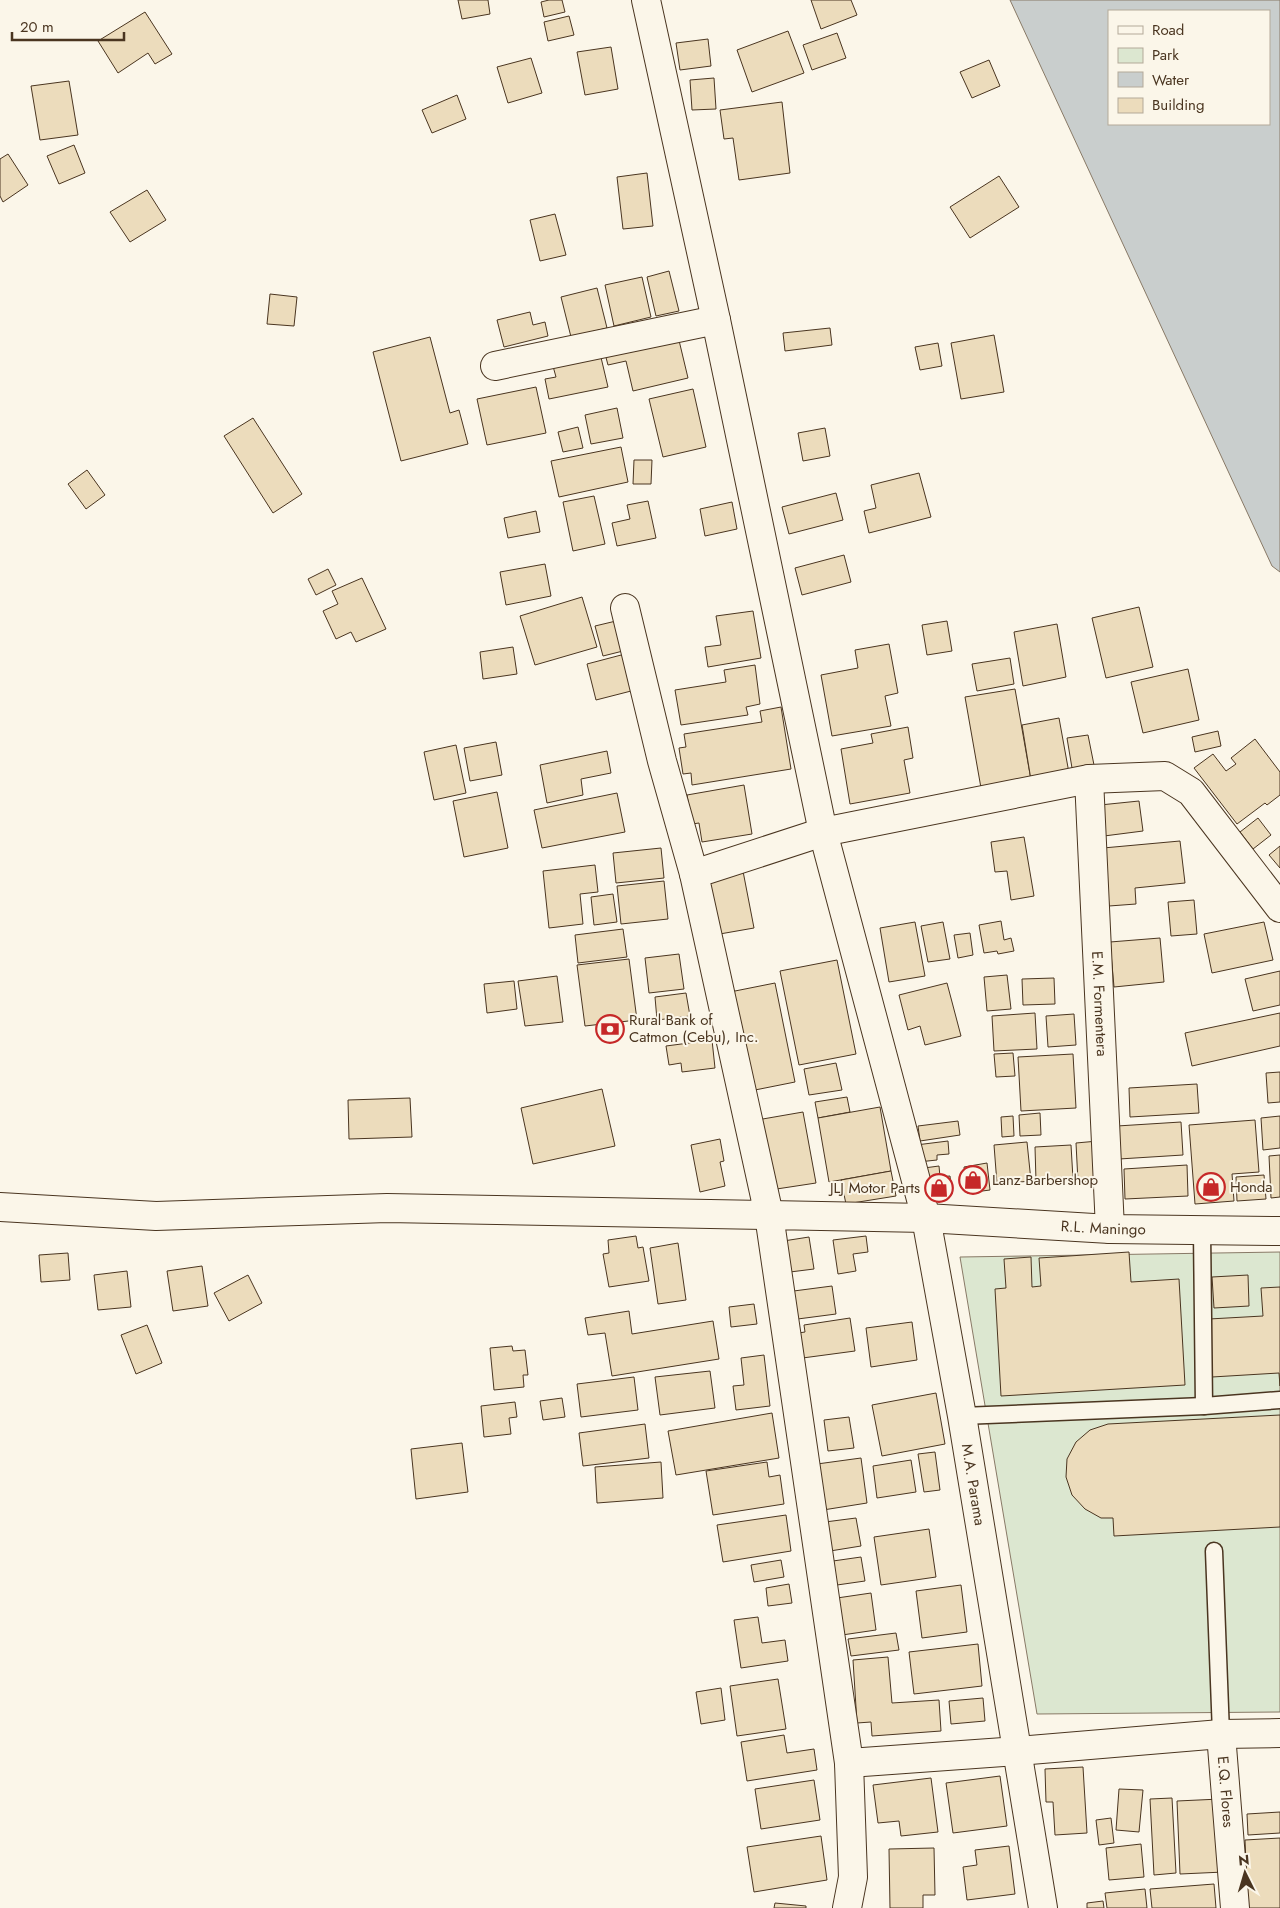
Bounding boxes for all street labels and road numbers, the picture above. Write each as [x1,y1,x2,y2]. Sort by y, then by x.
street label: E.M. Formentera [1086,951,1113,1057]
street label: R.L. Maningo [1060,1215,1146,1240]
street label: M.A. Parama [956,1442,991,1527]
street label: E.Q. Flores [1212,1755,1239,1828]

